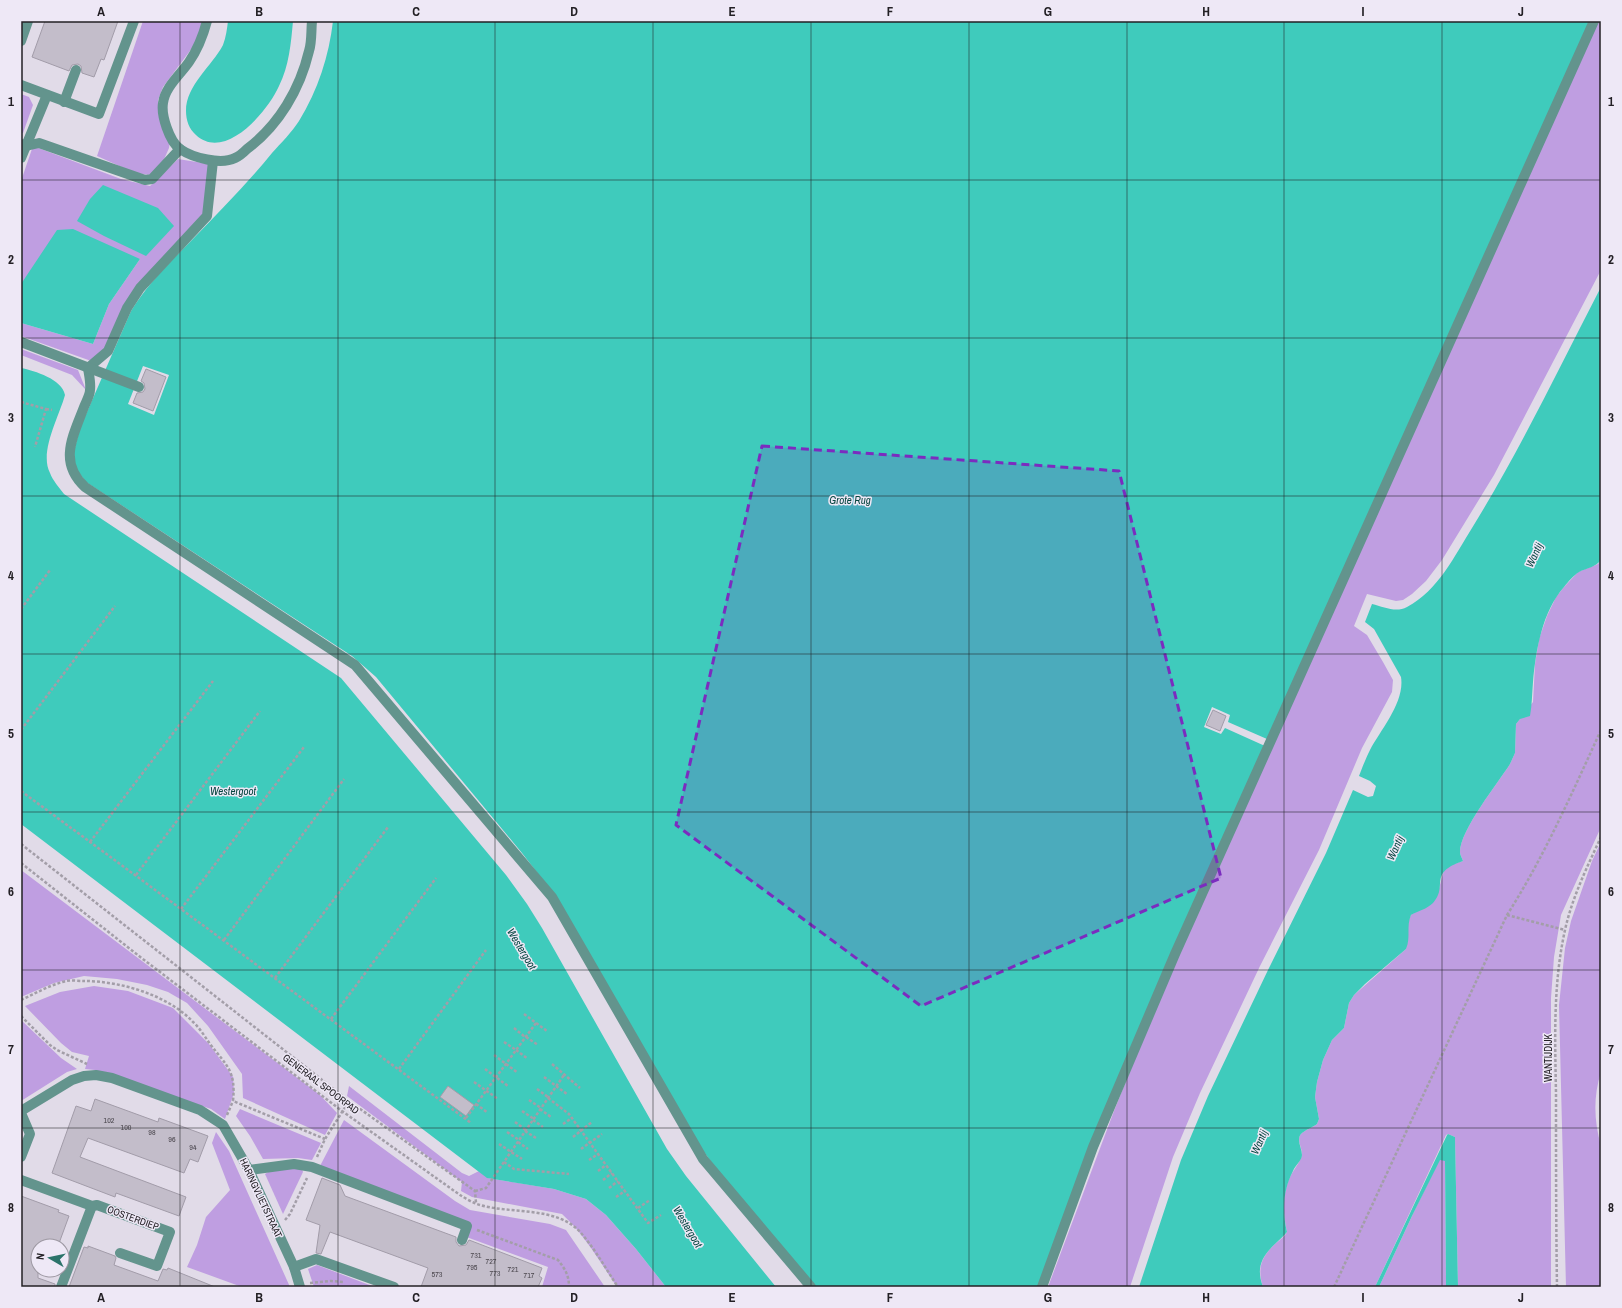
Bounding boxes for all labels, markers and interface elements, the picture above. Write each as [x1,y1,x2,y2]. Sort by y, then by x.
text: A [97,3,105,20]
text: B [255,3,263,20]
text: C [412,3,420,20]
text: D [570,3,578,20]
text: E [728,3,736,20]
text: F [887,3,894,20]
text: G [1044,3,1052,20]
text: H [1202,3,1210,20]
text: I [1362,3,1365,20]
text: J [1518,3,1524,20]
text: 1 [8,93,14,110]
text: 1 [1608,93,1614,110]
text: 2 [8,251,14,268]
text: 2 [1608,251,1614,268]
text: 3 [8,409,14,426]
text: 3 [1608,409,1614,426]
water label: Grote Rug [829,493,871,507]
water label: Wantij [1522,540,1546,569]
text: 4 [8,567,14,584]
text: 4 [1608,567,1614,584]
text: 5 [8,725,14,742]
text: 5 [1608,725,1614,742]
water label: Westergoot [210,784,256,798]
water label: Wantij [1383,833,1407,862]
text: 6 [8,883,14,900]
text: 6 [1608,883,1614,900]
water label: Westergoot [504,926,540,973]
street label: WANTIJDIJK [1542,1033,1555,1082]
text: 7 [8,1041,14,1058]
text: 7 [1608,1041,1614,1058]
street label: GENERAAL SPOORPAD [280,1051,362,1117]
house number: 102 [104,1115,115,1125]
house number: 100 [121,1122,132,1132]
house number: 98 [148,1127,156,1137]
water label: Wantij [1247,1127,1271,1156]
house number: 96 [168,1134,176,1144]
house number: 94 [189,1142,197,1152]
street label: HARINGVLIETSTRAAT [237,1156,285,1240]
text: 8 [8,1199,14,1216]
text: 8 [1608,1199,1614,1216]
street label: OOSTERDIEP [106,1203,161,1233]
water label: Westergoot [670,1204,706,1251]
north arrow [30,1238,70,1278]
house number: 731 [471,1250,482,1260]
text: N [33,1252,48,1261]
house number: 727 [486,1256,497,1266]
house number: 795 [467,1262,478,1272]
house number: 721 [508,1264,519,1274]
house number: 773 [490,1268,501,1278]
house number: 573 [432,1269,443,1279]
house number: 717 [524,1270,535,1280]
text: A [97,1289,105,1306]
text: B [255,1289,263,1306]
text: C [412,1289,420,1306]
text: D [570,1289,578,1306]
text: E [728,1289,736,1306]
text: F [887,1289,894,1306]
text: G [1044,1289,1052,1306]
text: H [1202,1289,1210,1306]
text: I [1362,1289,1365,1306]
text: J [1518,1289,1524,1306]

